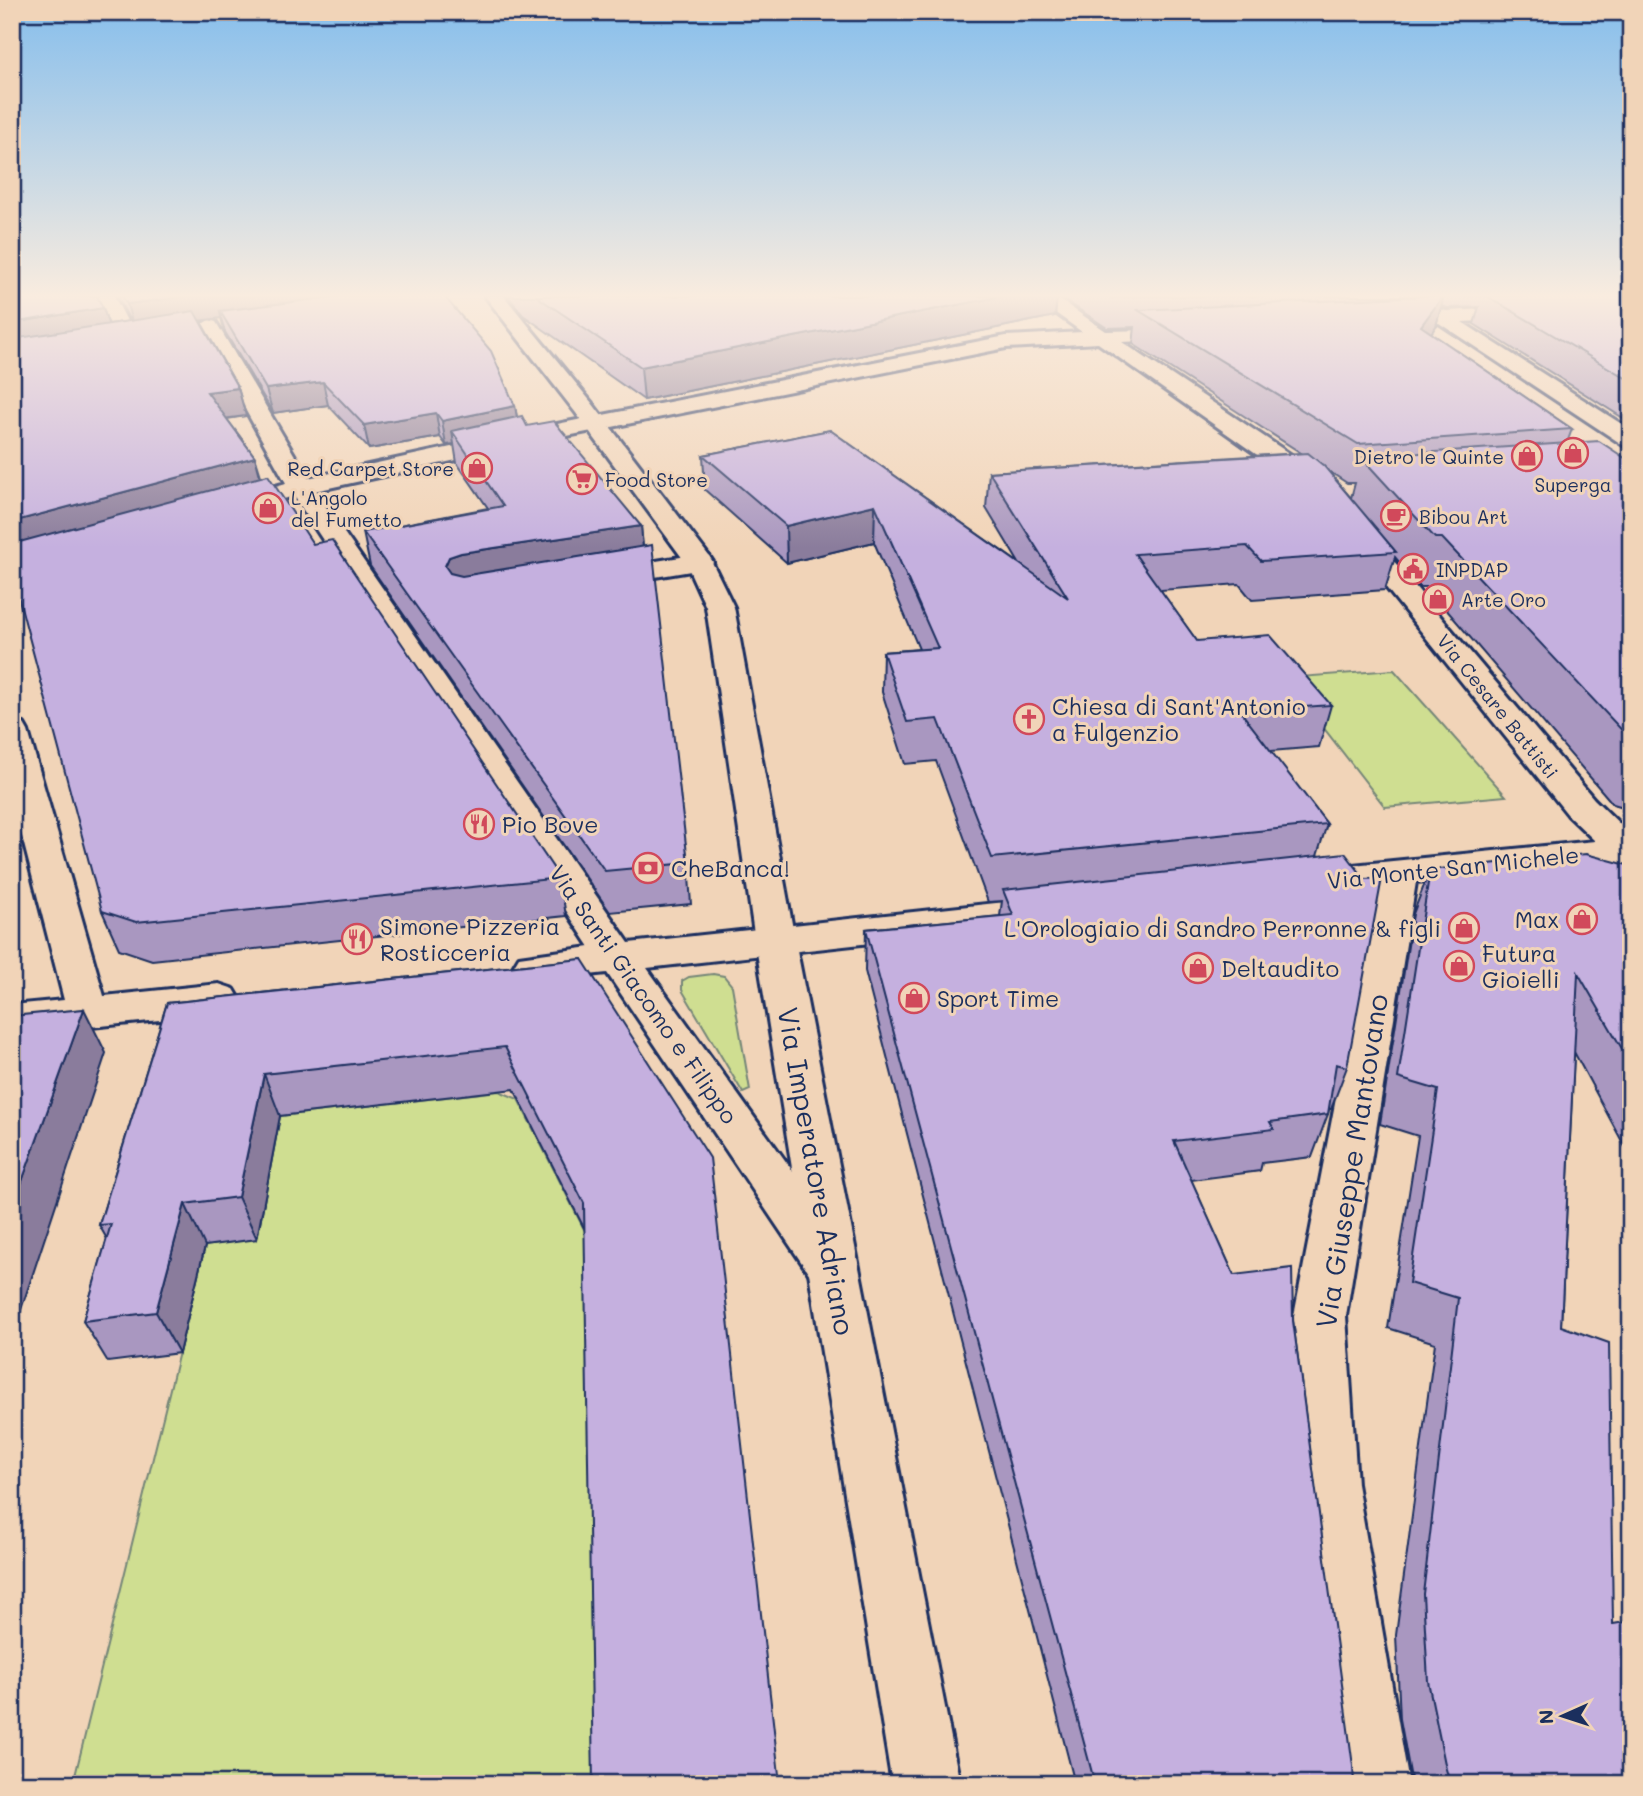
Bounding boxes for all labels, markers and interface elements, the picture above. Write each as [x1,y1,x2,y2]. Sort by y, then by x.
shop icon: Superga [1556,436,1590,470]
shop icon: Dietro le Quinte [1510,439,1544,473]
place label: Dietro le Quinte [1354,444,1504,469]
shop icon: Red Carpet Store [460,451,494,485]
place label: Red Carpet Store [287,456,454,481]
supermarket icon: Food Store [565,462,599,496]
place label: Food Store [605,467,708,492]
place label: Superga [1535,472,1611,497]
place label: L'Angolo del Fumetto [291,485,402,532]
shop icon: L'Angolo del Fumetto [251,491,285,525]
cafe icon: Bibou Art [1379,499,1413,533]
place label: Bibou Art [1419,504,1508,529]
public building icon: INPDAP [1396,552,1430,586]
place label: INPDAP [1436,557,1508,582]
shop icon: Arte Oro [1421,582,1455,616]
place label: Arte Oro [1461,587,1546,612]
street label: Via Cesare Battisti [1432,628,1564,784]
place label: Chiesa di Sant'Antonio a Fulgenzio [1052,691,1306,747]
church icon: Chiesa di Sant'Antonio a Fulgenzio [1012,702,1046,736]
restaurant icon: Pio Bove [462,807,496,841]
place label: Pio Bove [502,809,598,839]
street label: Via Monte San Michele [1325,839,1581,895]
bank icon: CheBanca! [631,851,665,885]
place label: CheBanca! [671,853,790,883]
street label: Via Santi Giacomo e Filippo [543,859,745,1129]
shop icon: Max [1565,902,1599,936]
place label: Max [1515,904,1559,934]
place label: Simone Pizzeria Rosticceria [380,911,560,967]
shop icon: L'Orologiaio di Sandro Perronne & figli [1447,911,1481,945]
place label: L'Orologiaio di Sandro Perronne & figli [1004,913,1441,943]
restaurant icon: Simone Pizzeria Rosticceria [340,922,374,956]
place label: Futura Gioielli [1482,938,1560,994]
shop icon: Futura Gioielli [1442,949,1476,983]
shop icon: Deltaudito [1181,951,1215,985]
place label: Deltaudito [1221,953,1339,983]
shop icon: Sport Time [897,981,931,1015]
place label: Sport Time [937,983,1059,1013]
street label: Via Giuseppe Mantovano [1307,991,1395,1331]
street label: Via Imperatore Adriano [770,1004,864,1338]
north arrow [1528,1680,1598,1750]
text: N [1533,1709,1558,1725]

